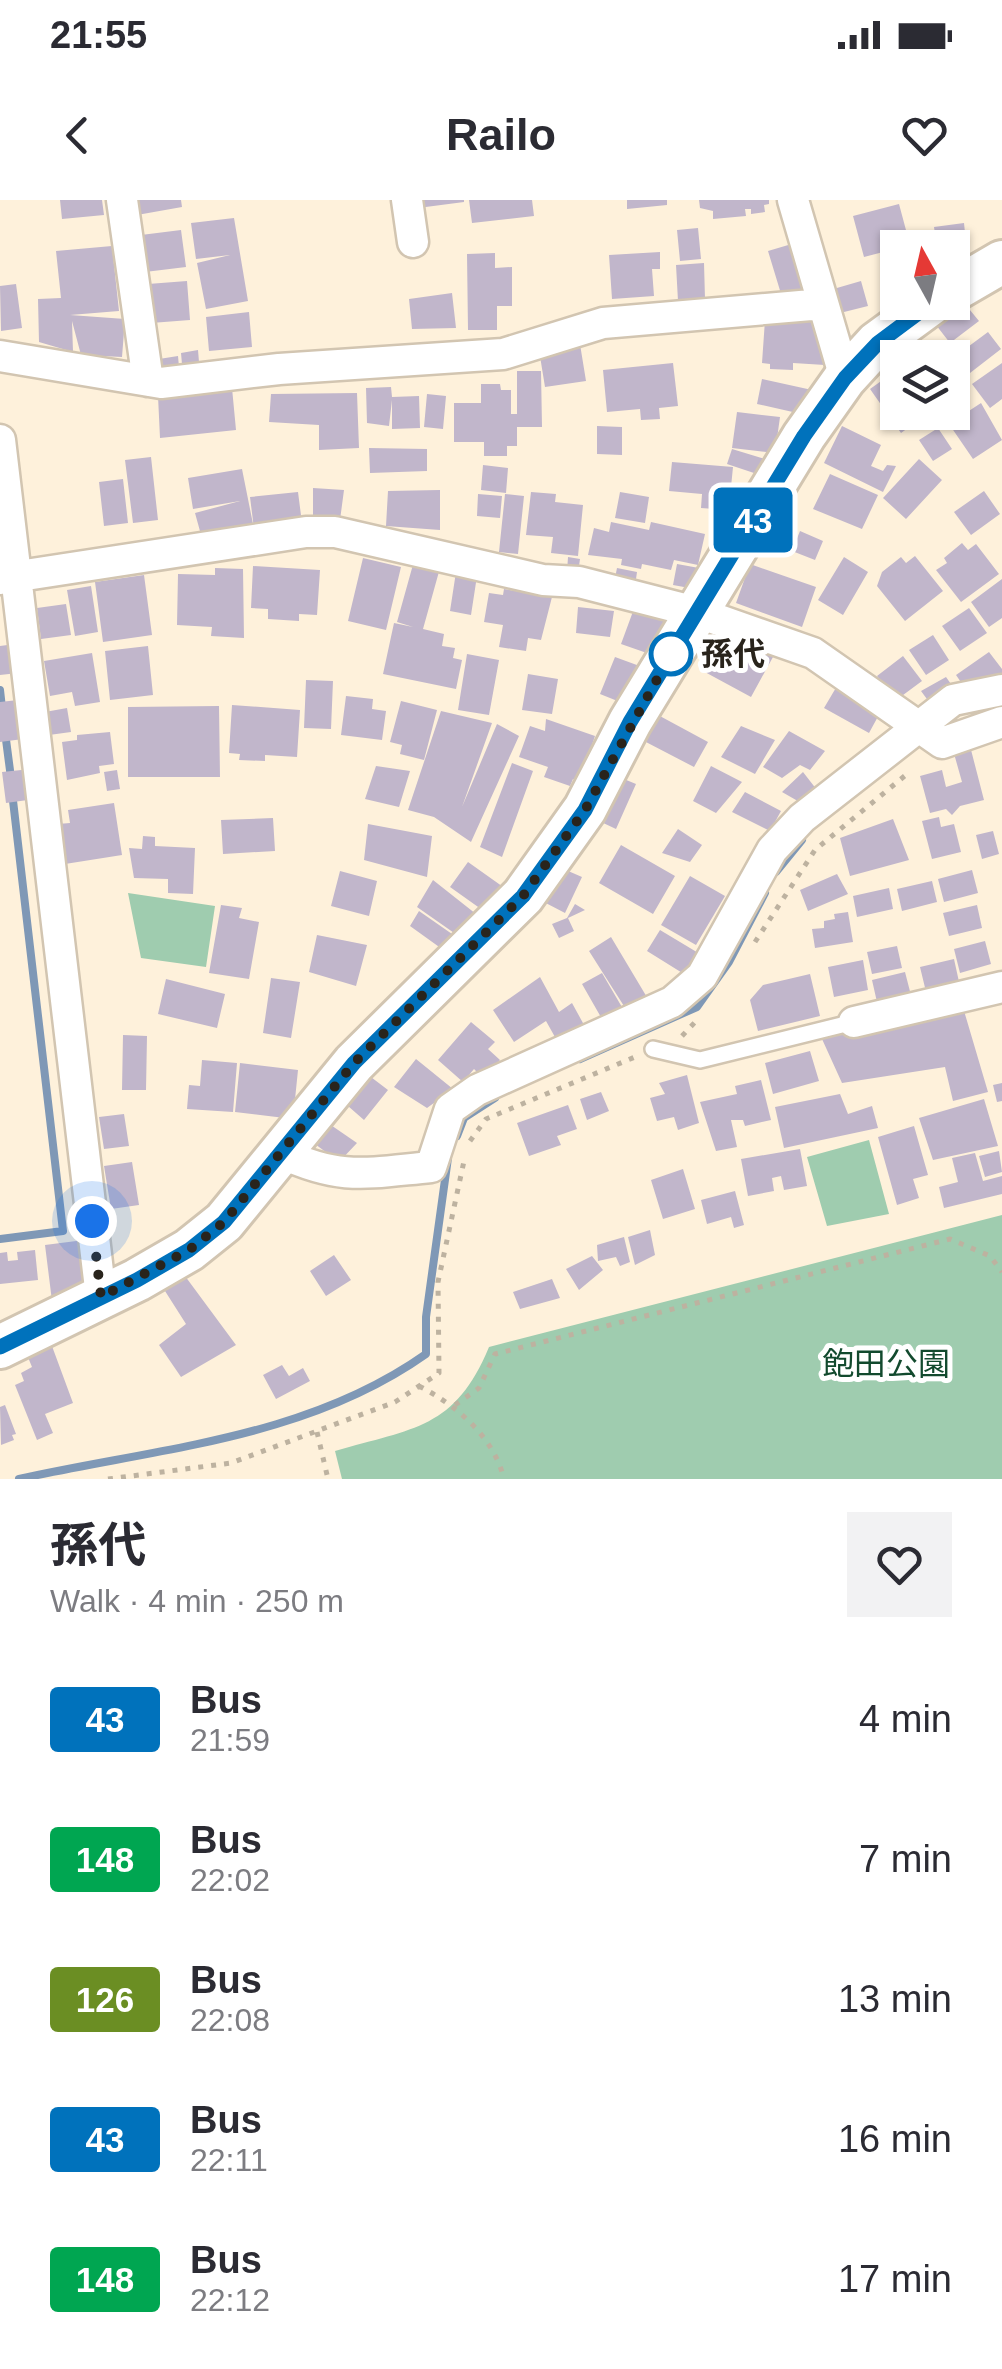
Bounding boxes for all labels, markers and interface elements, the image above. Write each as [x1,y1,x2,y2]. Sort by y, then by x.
text: 21:55 [50,14,147,56]
icon: back [50,108,105,163]
icon: heart [897,108,952,163]
text: Railo [446,109,556,160]
north arrow [880,230,970,320]
map controls [880,230,970,430]
button: layers [880,340,970,430]
line badge: 43 [708,488,798,552]
text: 43 [734,501,772,540]
marker: 孫代 [650,633,692,675]
place label: 孫代 [701,636,765,672]
your location [67,1196,117,1246]
park label: 飽田公園 [822,1346,950,1382]
button: heart [847,1512,952,1617]
text: 孫代 [50,1519,146,1572]
text: Walk · 4 min · 250 m [50,1583,344,1619]
text: Bus [190,1679,262,1721]
text: 4 min [859,1698,952,1740]
text: 43 [86,1700,124,1739]
text: 21:59 [190,1722,270,1758]
text: Bus [190,1819,262,1861]
text: 7 min [859,1838,952,1880]
text: 148 [76,1840,134,1879]
text: 22:02 [190,1862,270,1898]
text: Bus [190,1959,262,2001]
text: 13 min [838,1978,952,2020]
text: 126 [76,1980,134,2019]
text: 22:08 [190,2002,270,2038]
text: Bus [190,2099,262,2141]
text: 16 min [838,2118,952,2160]
text: 43 [86,2120,124,2159]
text: 22:11 [190,2142,268,2178]
text: Bus [190,2239,262,2281]
text: 17 min [838,2258,952,2300]
text: 148 [76,2260,134,2299]
text: 22:12 [190,2282,270,2318]

